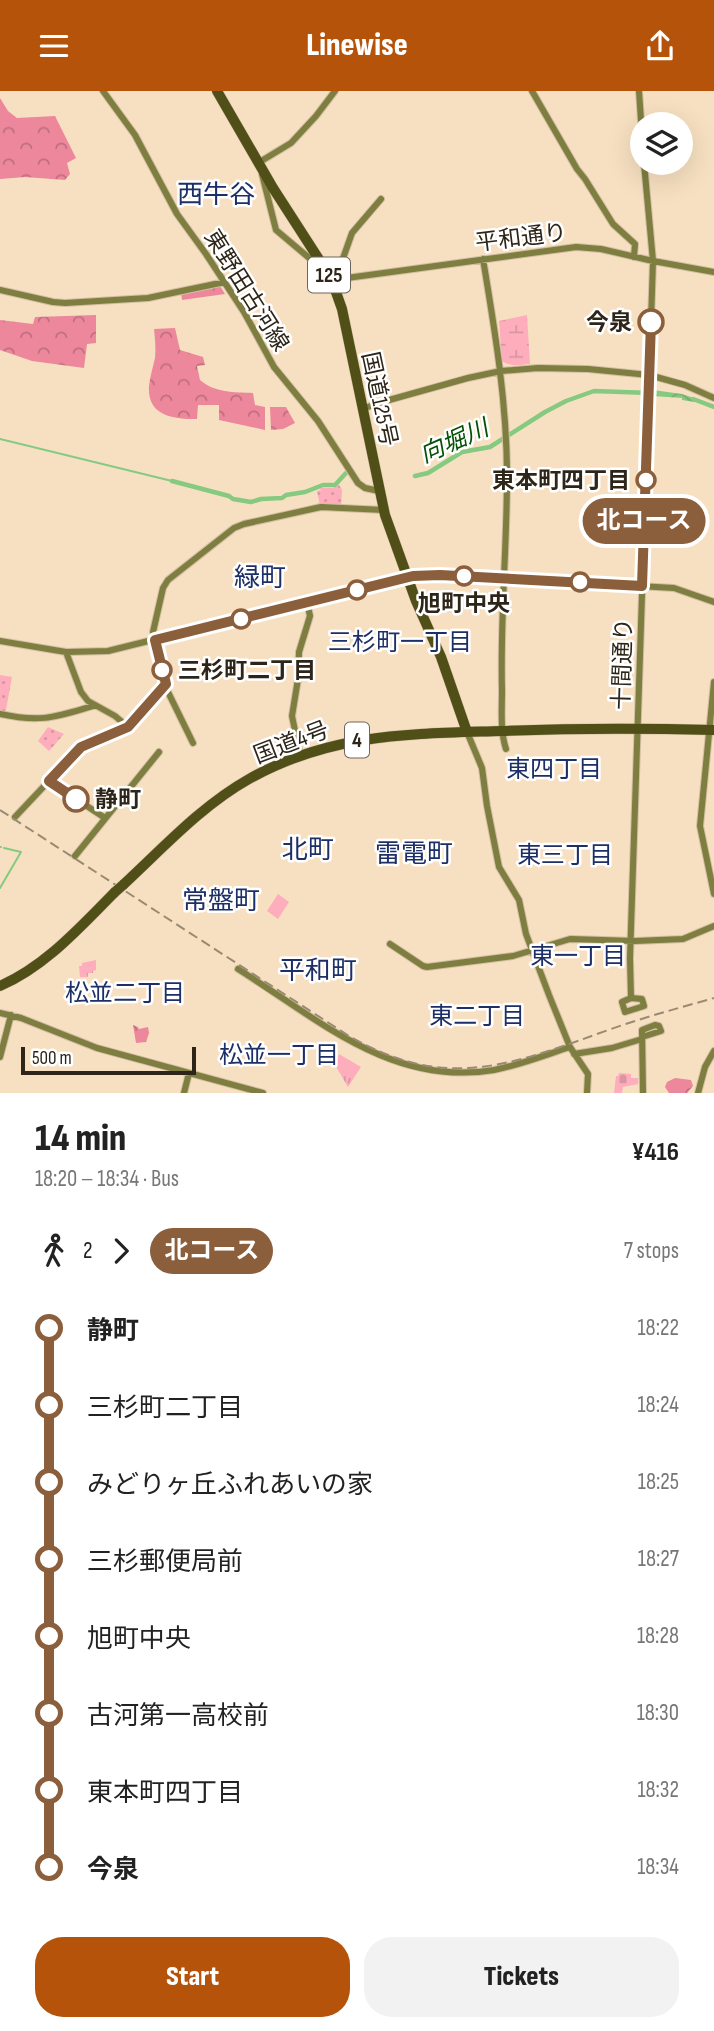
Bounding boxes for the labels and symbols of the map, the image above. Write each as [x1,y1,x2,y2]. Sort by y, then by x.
district label: 西牛谷 [177,180,255,211]
street label: 平和通り [474,218,568,257]
street label: 東野田古河線 [198,225,295,356]
road number: 125 [308,257,350,293]
place label: 今泉 [586,309,632,337]
marker: 今泉 [638,309,664,335]
street label: 国道125号 [355,349,403,449]
water label: 向堀川 [415,412,496,469]
place label: 東本町四丁目 [492,467,630,495]
marker: 東本町四丁目 [636,470,656,490]
line badge: 北コース [595,498,693,544]
district label: 緑町 [234,563,286,594]
marker: 旭町中央 [454,566,474,586]
unlabelled marker [570,572,590,592]
unlabelled marker [347,580,367,600]
place label: 旭町中央 [418,590,510,618]
unlabelled marker [231,609,251,629]
street label: 十間通り [607,618,639,710]
district label: 三杉町一丁目 [328,628,472,657]
place label: 三杉町二丁目 [178,657,316,685]
marker: 三杉町二丁目 [152,660,172,680]
street label: 国道4号 [250,716,333,770]
road number: 4 [345,723,369,757]
district label: 東四丁目 [506,755,602,784]
marker: 静町 [63,786,89,812]
place label: 静町 [95,786,141,814]
district label: 北町 [282,835,334,866]
district label: 雷電町 [375,839,453,870]
district label: 東三丁目 [517,841,613,870]
district label: 常盤町 [182,886,260,917]
district label: 東一丁目 [530,942,626,971]
district label: 平和町 [279,956,357,987]
district label: 松並二丁目 [65,979,185,1008]
district label: 東二丁目 [429,1002,525,1031]
district label: 松並一丁目 [219,1041,339,1070]
scale bar [21,1044,196,1076]

